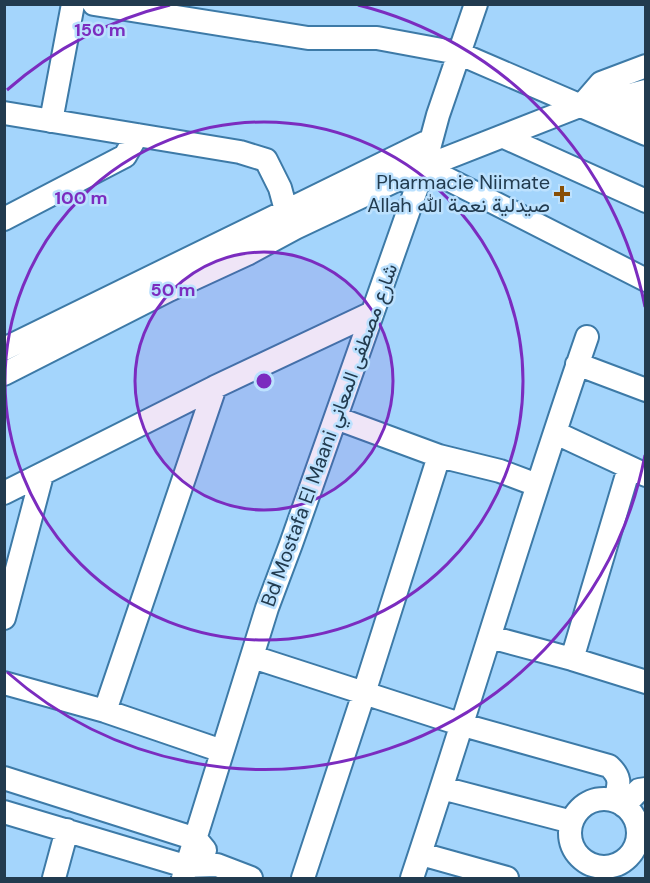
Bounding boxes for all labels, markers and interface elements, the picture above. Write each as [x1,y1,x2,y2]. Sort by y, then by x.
text: 150 m [74,18,126,42]
place label: Pharmacie Niimate Allah صيدلية نعمة الله [367,169,550,218]
text: 100 m [54,186,108,210]
marker: Pharmacie Niimate Allah صيدلية نعمة الله [555,187,569,201]
street label: Bd Mostafa El Maani شارع مصطفى المعاني [255,260,407,611]
text: 50 m [150,278,196,302]
centre of rings [254,371,274,391]

